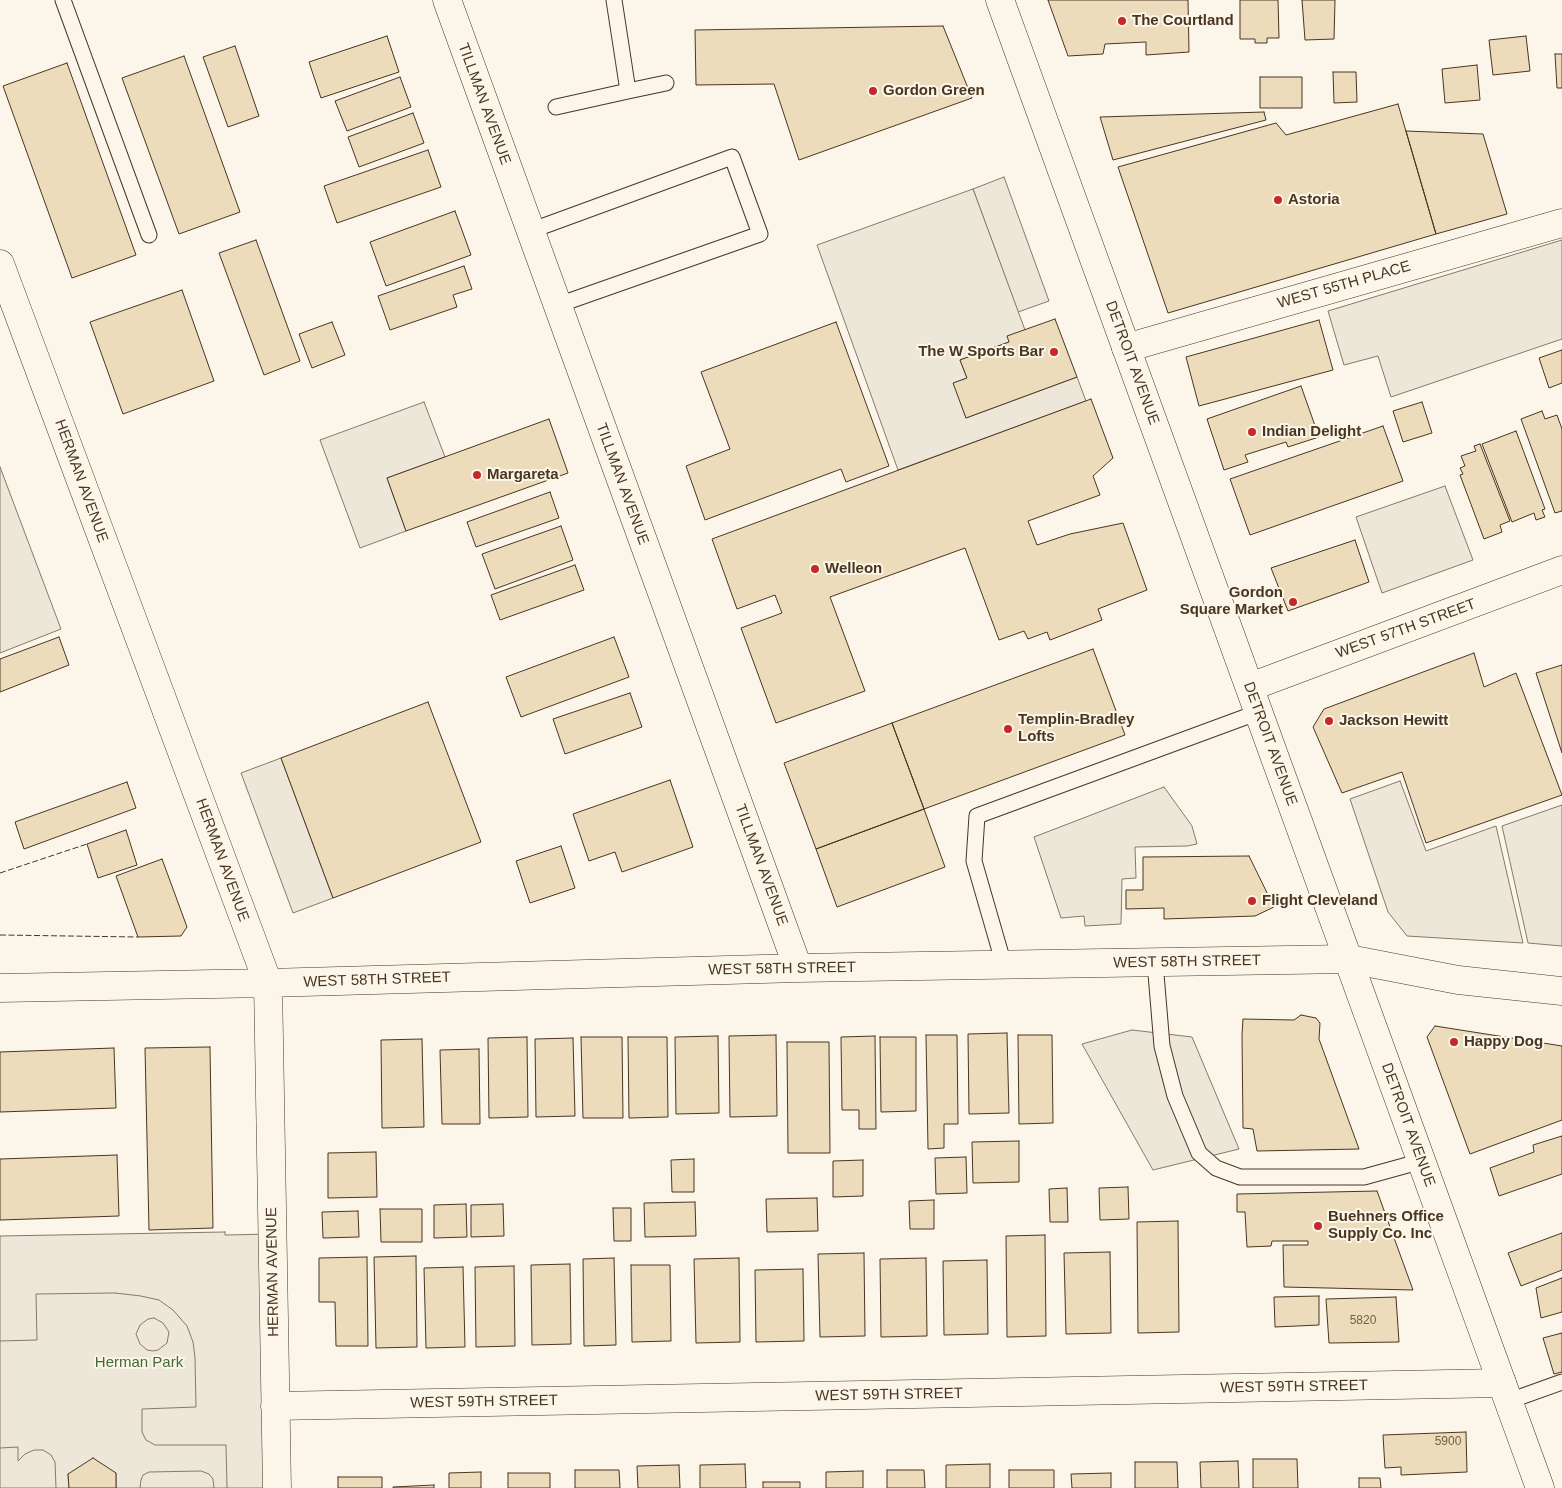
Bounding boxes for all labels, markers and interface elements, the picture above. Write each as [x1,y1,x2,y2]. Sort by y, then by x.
place label: The Courtland [1132,12,1234,30]
marker: The Courtland [1116,15,1128,27]
street label: TILLMAN AVENUE [454,41,514,167]
place label: Gordon Green [883,82,985,100]
marker: Gordon Green [867,85,879,97]
place label: Astoria [1288,191,1340,209]
marker: Astoria [1272,194,1284,206]
street label: WEST 55TH PLACE [1275,257,1413,313]
street label: DETROIT AVENUE [1101,299,1163,427]
place label: The W Sports Bar [918,343,1044,361]
marker: The W Sports Bar [1048,346,1060,358]
street label: HERMAN AVENUE [50,417,112,545]
street label: TILLMAN AVENUE [592,421,652,547]
place label: Indian Delight [1262,423,1361,441]
marker: Indian Delight [1246,426,1258,438]
place label: Margareta [487,466,559,484]
marker: Margareta [471,469,483,481]
place label: Welleon [825,560,882,578]
marker: Welleon [809,563,821,575]
place label: Gordon Square Market [1180,584,1283,619]
street label: WEST 57TH STREET [1334,595,1478,663]
marker: Gordon Square Market [1287,596,1299,608]
street label: DETROIT AVENUE [1239,680,1301,808]
place label: Templin-Bradley Lofts [1018,711,1134,746]
place label: Jackson Hewitt [1339,712,1448,730]
marker: Jackson Hewitt [1323,715,1335,727]
marker: Templin-Bradley Lofts [1002,723,1014,735]
street label: HERMAN AVENUE [191,796,253,924]
street label: TILLMAN AVENUE [731,802,791,928]
place label: Flight Cleveland [1262,892,1378,910]
marker: Flight Cleveland [1246,895,1258,907]
street label: WEST 58TH STREET [1113,952,1261,972]
street label: WEST 58TH STREET [708,959,856,979]
street label: WEST 58TH STREET [303,968,451,992]
place label: Happy Dog [1464,1033,1543,1051]
marker: Happy Dog [1448,1036,1460,1048]
street label: DETROIT AVENUE [1377,1061,1439,1189]
street label: HERMAN AVENUE [263,1207,283,1337]
place label: Buehners Office Supply Co. Inc [1328,1208,1444,1243]
marker: Buehners Office Supply Co. Inc [1312,1220,1324,1232]
house number: 5820 [1350,1314,1376,1328]
park label: Herman Park [95,1354,183,1372]
street label: WEST 59TH STREET [1220,1377,1368,1397]
street label: WEST 59TH STREET [815,1385,963,1405]
street label: WEST 59TH STREET [410,1392,558,1412]
house number: 5900 [1435,1435,1461,1449]

